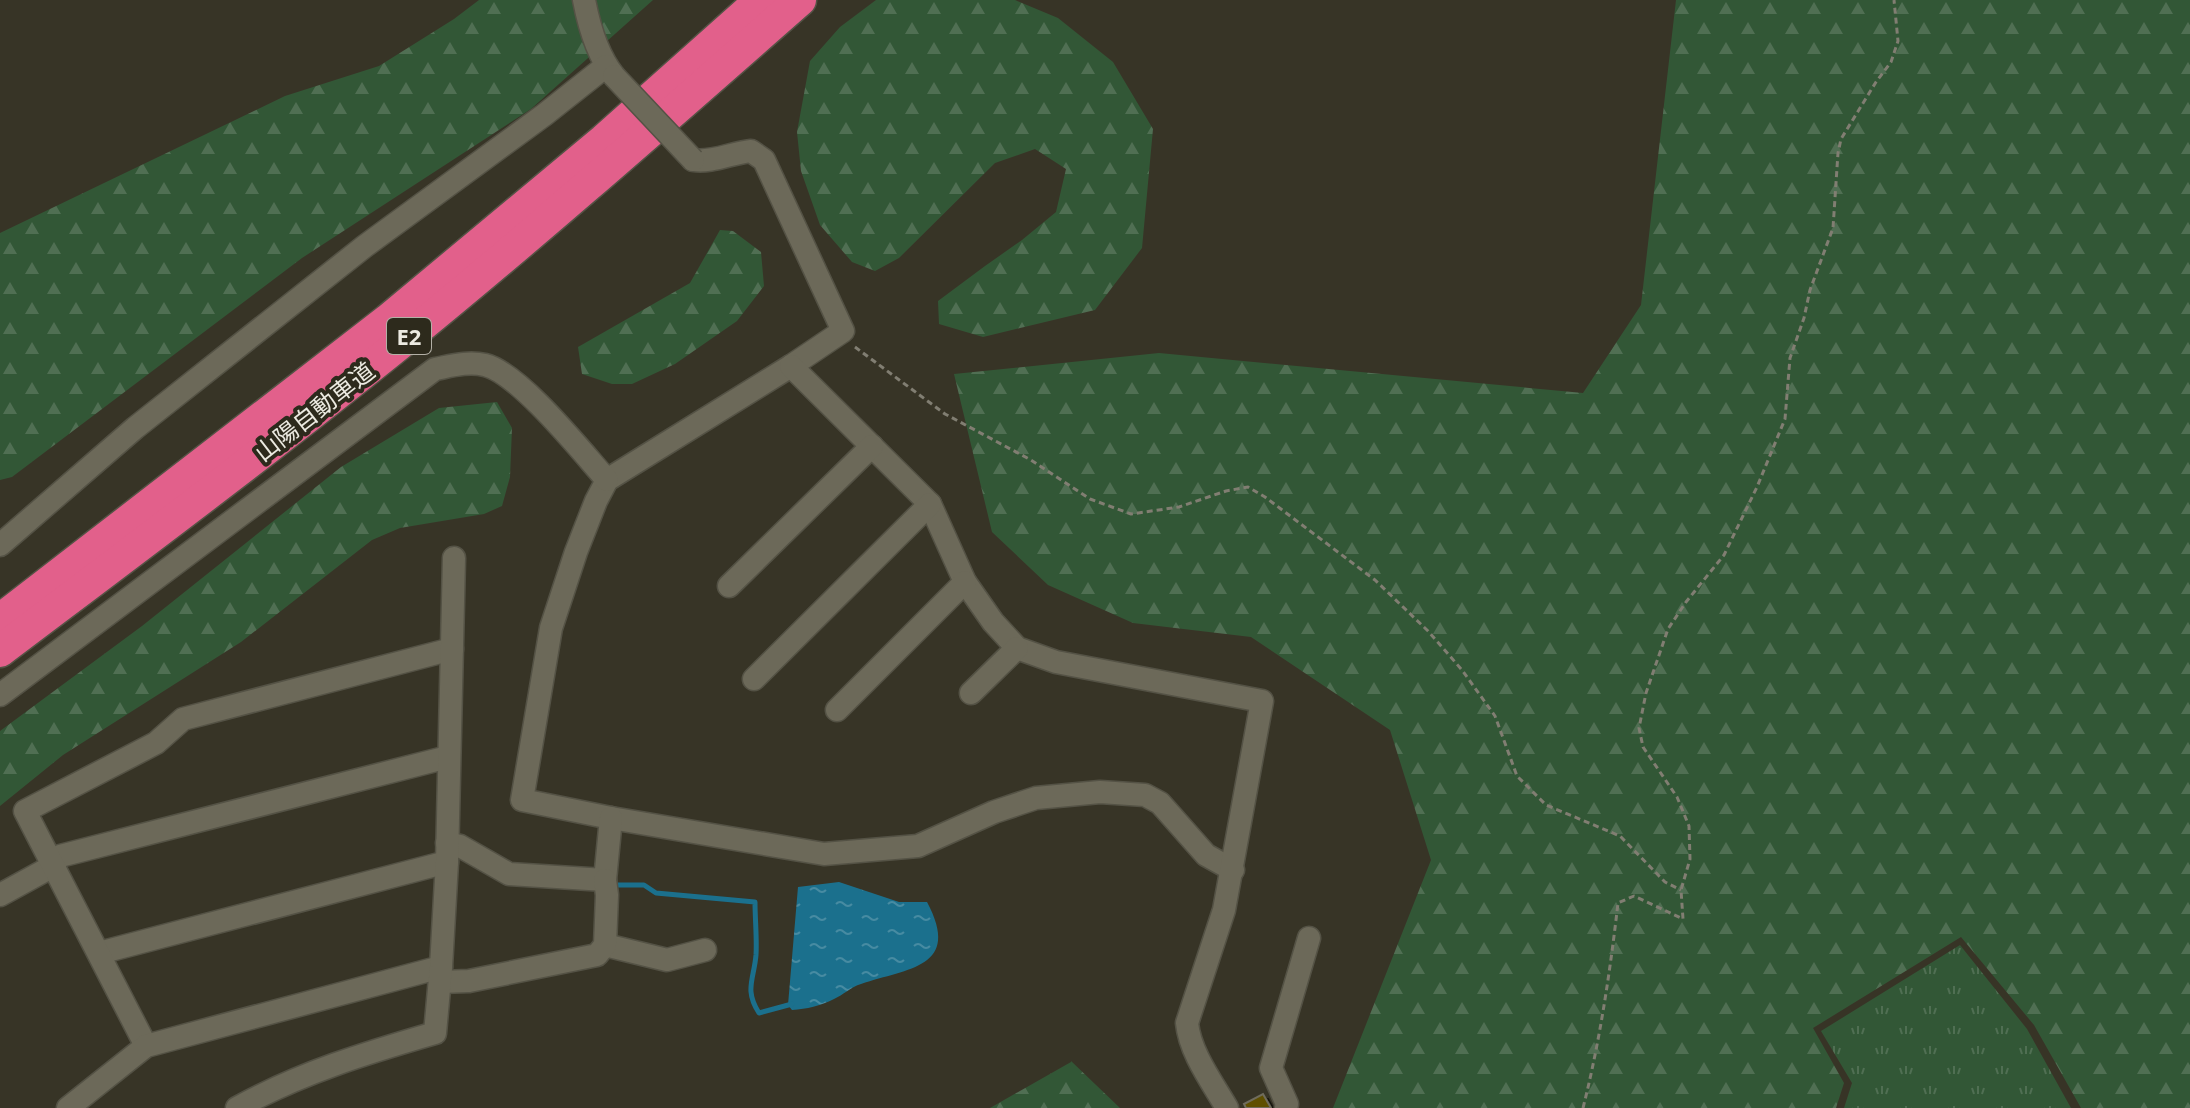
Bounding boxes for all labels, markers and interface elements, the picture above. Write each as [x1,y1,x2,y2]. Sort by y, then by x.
road number: E2 [387,318,431,354]
street label: 山陽自動車道 [247,354,381,468]

